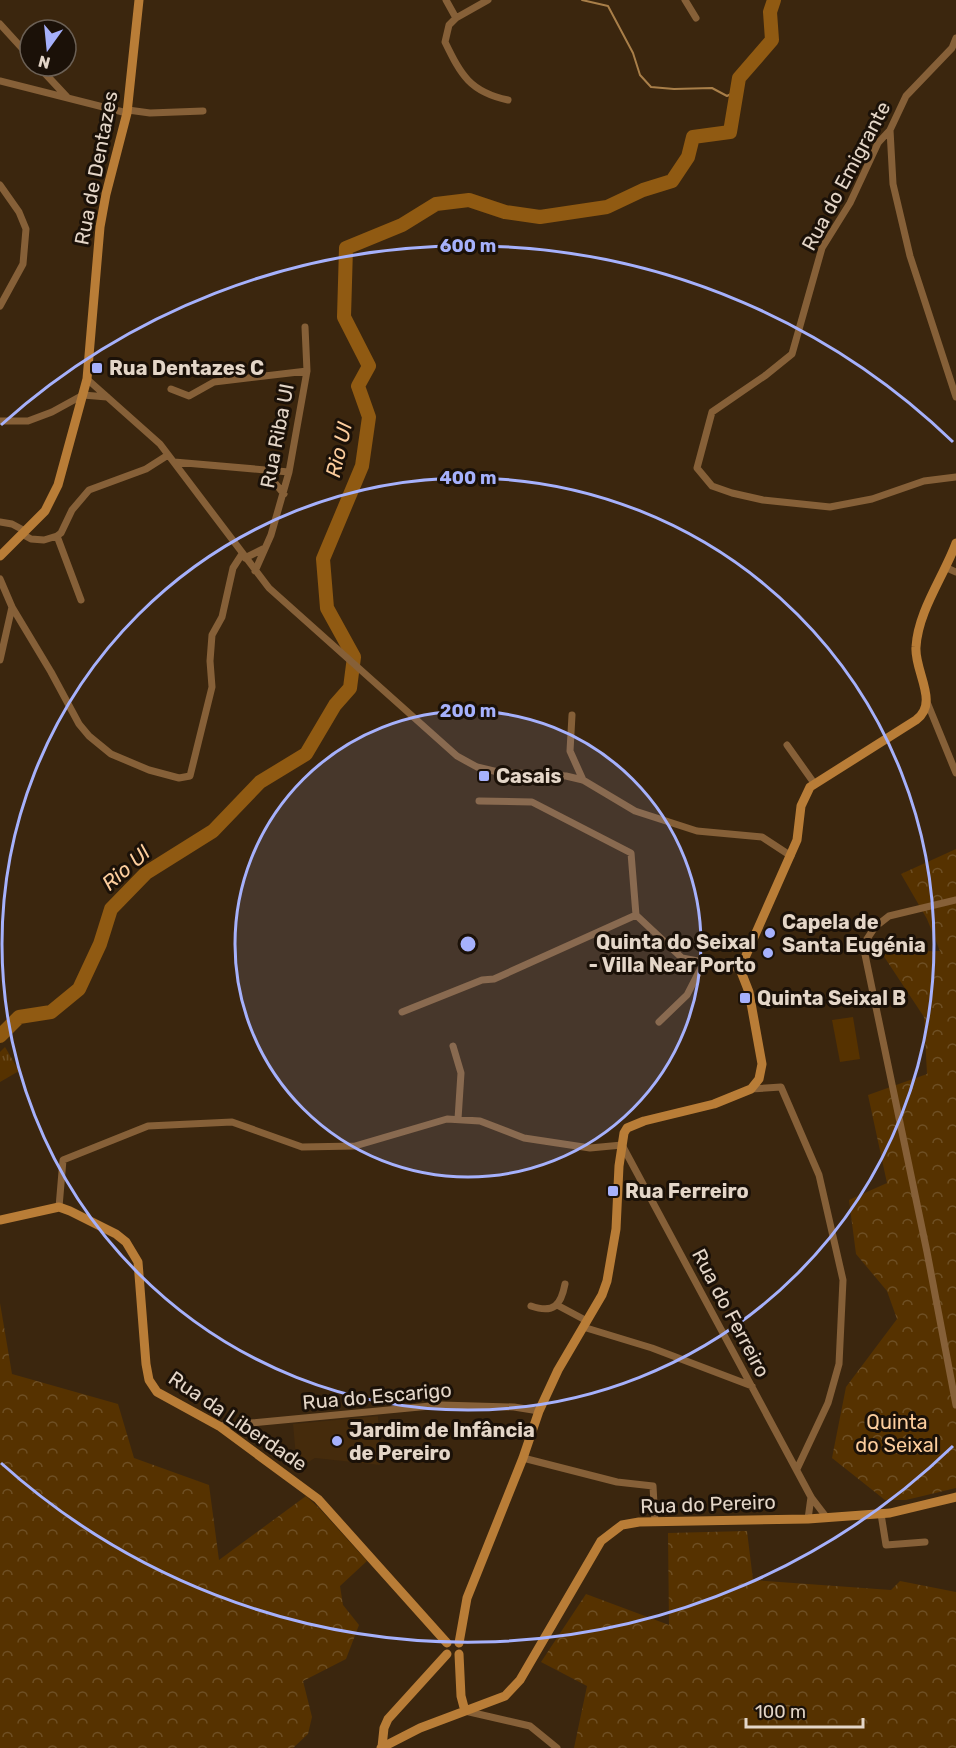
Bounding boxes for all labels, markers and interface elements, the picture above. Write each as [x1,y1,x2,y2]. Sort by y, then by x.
north arrow [18,18,78,78]
text: N [36,51,52,73]
street label: Rua de Dentazes [69,89,123,247]
street label: Rua do Emigrante [797,97,895,255]
text: 600 m [440,235,496,257]
place label: Rua Dentazes C [109,356,264,380]
marker: Rua Dentazes C [90,361,104,375]
street label: Rua Riba Ul [255,382,299,490]
water label: Rio Ul [320,419,357,480]
text: 400 m [439,467,497,489]
text: 200 m [440,700,496,722]
place label: Casais [496,764,561,788]
marker: Casais [477,769,491,783]
water label: Rio Ul [96,839,156,895]
place label: Capela de Santa Eugénia [782,910,926,957]
marker: Capela de Santa Eugénia [763,926,777,940]
place label: Quinta do Seixal - Villa Near Porto [589,930,756,977]
centre of rings [458,934,478,954]
marker: Quinta do Seixal - Villa Near Porto [761,946,775,960]
place label: Quinta Seixal B [757,986,906,1010]
marker: Quinta Seixal B [738,991,752,1005]
place label: Rua Ferreiro [625,1179,749,1203]
marker: Rua Ferreiro [606,1184,620,1198]
street label: Rua do Ferreiro [687,1245,775,1381]
street label: Rua da Liberdade [164,1366,312,1476]
street label: Rua do Escarigo [301,1378,453,1414]
park label: Quinta do Seixal [855,1410,939,1457]
place label: Jardim de Infância de Pereiro [349,1418,535,1465]
marker: Jardim de Infância de Pereiro [330,1434,344,1448]
street label: Rua do Pereiro [640,1490,776,1518]
scale bar [746,1691,863,1729]
text: 100 m [755,1701,806,1723]

